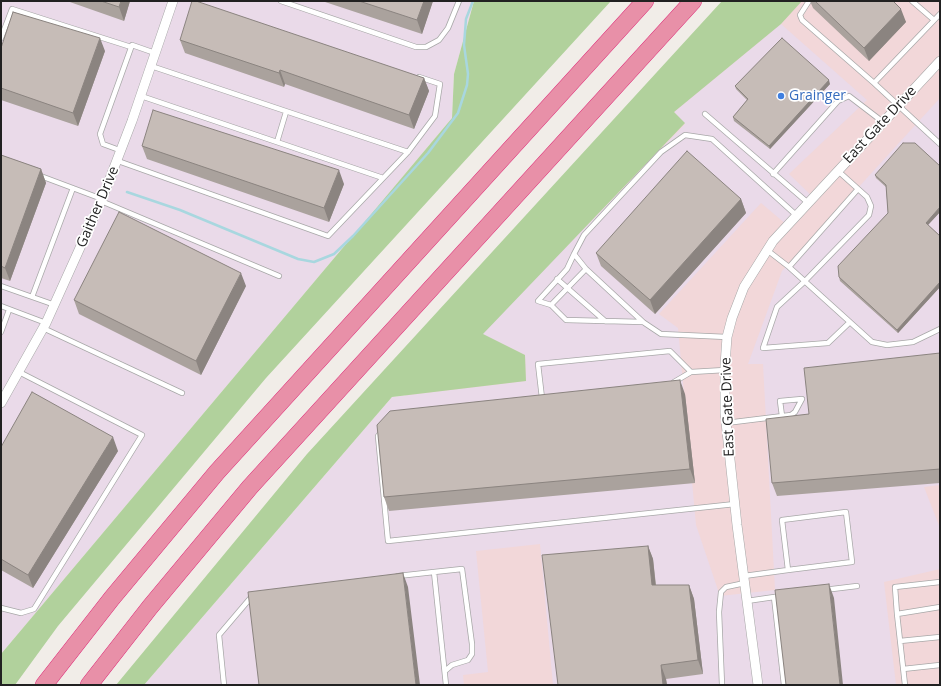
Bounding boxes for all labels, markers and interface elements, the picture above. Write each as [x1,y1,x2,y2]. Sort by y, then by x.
street label: East Gate Drive [840,83,920,167]
place label: Grainger [789,88,846,104]
marker: Grainger [776,91,786,101]
street label: Gaither Drive [73,164,123,250]
street label: East Gate Drive [718,357,738,457]

